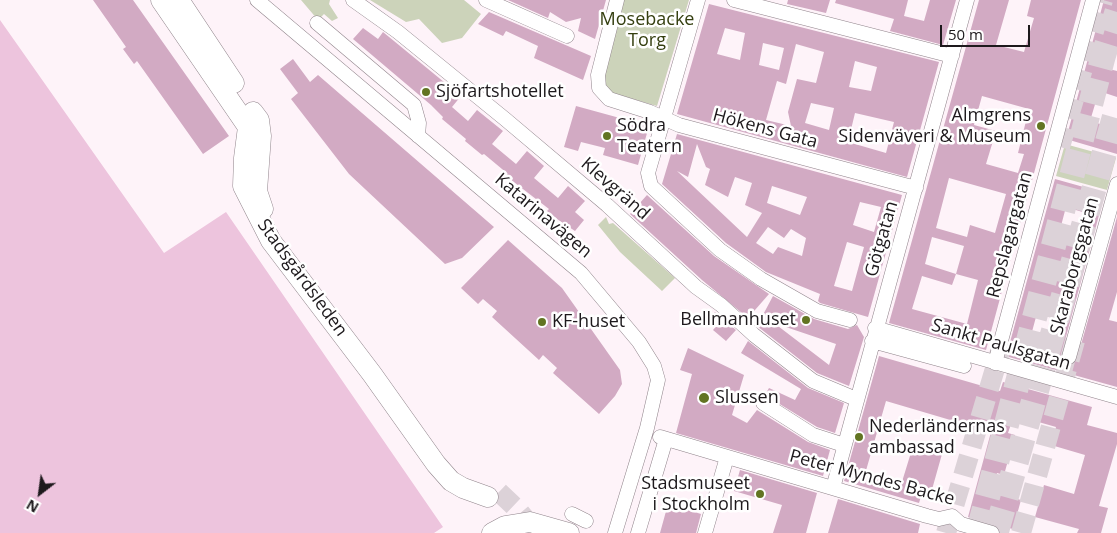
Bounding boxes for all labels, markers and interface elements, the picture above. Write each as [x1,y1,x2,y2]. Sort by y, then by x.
park label: Mosebacke Torg [600,9,694,52]
scale bar [942,15,1032,47]
text: 50 m [948,24,983,44]
place label: Sjöfartshotellet [436,81,564,103]
marker: Sjöfartshotellet [420,86,432,98]
street label: Hökens Gata [710,105,820,153]
place label: Almgrens Sidenväveri & Museum [838,105,1031,148]
place label: Södra Teatern [617,115,682,158]
marker: Almgrens Sidenväveri & Museum [1035,120,1047,132]
marker: Södra Teatern [601,130,613,142]
street label: Klevgränd [576,153,654,225]
street label: Katarinavägen [490,169,596,263]
street label: Repslagargatan [983,170,1037,300]
street label: Skaraborgsgatan [1046,195,1104,337]
street label: Götgatan [861,199,903,279]
street label: Stadsgårdsleden [252,215,352,341]
place label: Bellmanhuset [680,309,796,331]
place label: KF-huset [552,311,625,333]
marker: Bellmanhuset [800,314,812,326]
street label: Sankt Paulsgatan [929,315,1073,375]
marker: KF-huset [536,316,548,328]
place label: Slussen [715,387,779,409]
marker: Slussen [697,391,711,405]
place label: Nederländernas ambassad [869,416,1005,458]
marker: Nederländernas ambassad [853,431,865,443]
street label: Peter Myndes Backe [787,446,957,510]
north arrow [15,468,65,518]
place label: Stadsmuseet i Stockholm [641,473,750,516]
marker: Stadsmuseet i Stockholm [754,488,766,500]
text: N [23,495,42,518]

